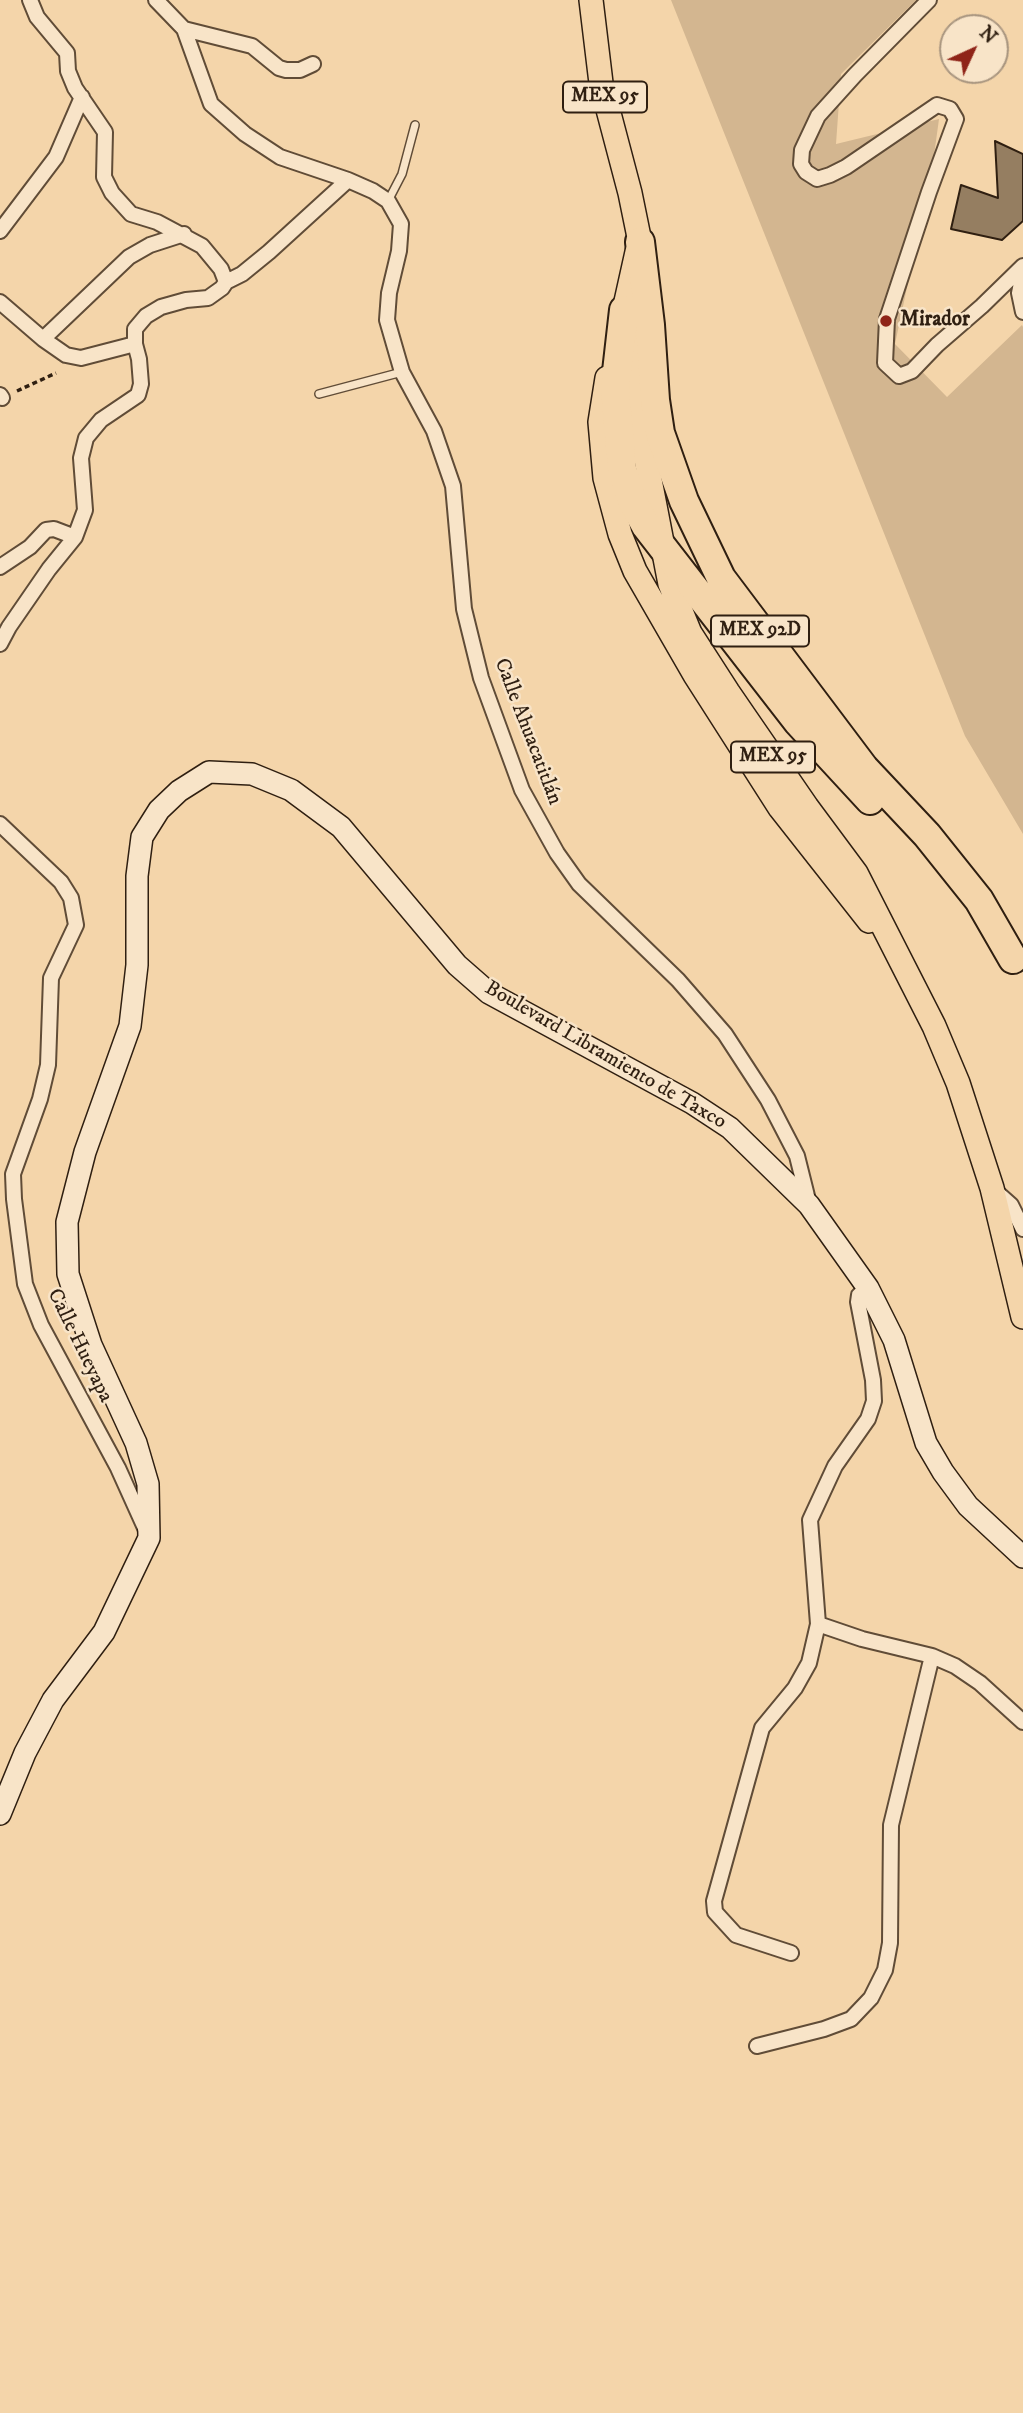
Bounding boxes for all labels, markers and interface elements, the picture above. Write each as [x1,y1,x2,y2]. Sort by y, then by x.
north arrow [939,14,1009,84]
text: N [974,22,1001,49]
road number: MEX 95 [563,82,647,113]
place label: Mirador [900,308,970,334]
marker: Mirador [878,313,894,329]
road number: MEX 92D [711,616,809,646]
street label: Calle Ahuacatitlán [487,655,567,809]
road number: MEX 95 [731,742,815,772]
street label: Boulevard Libramiento de Taxco [480,976,730,1136]
street label: Calle Hueyapa [41,1285,117,1407]

